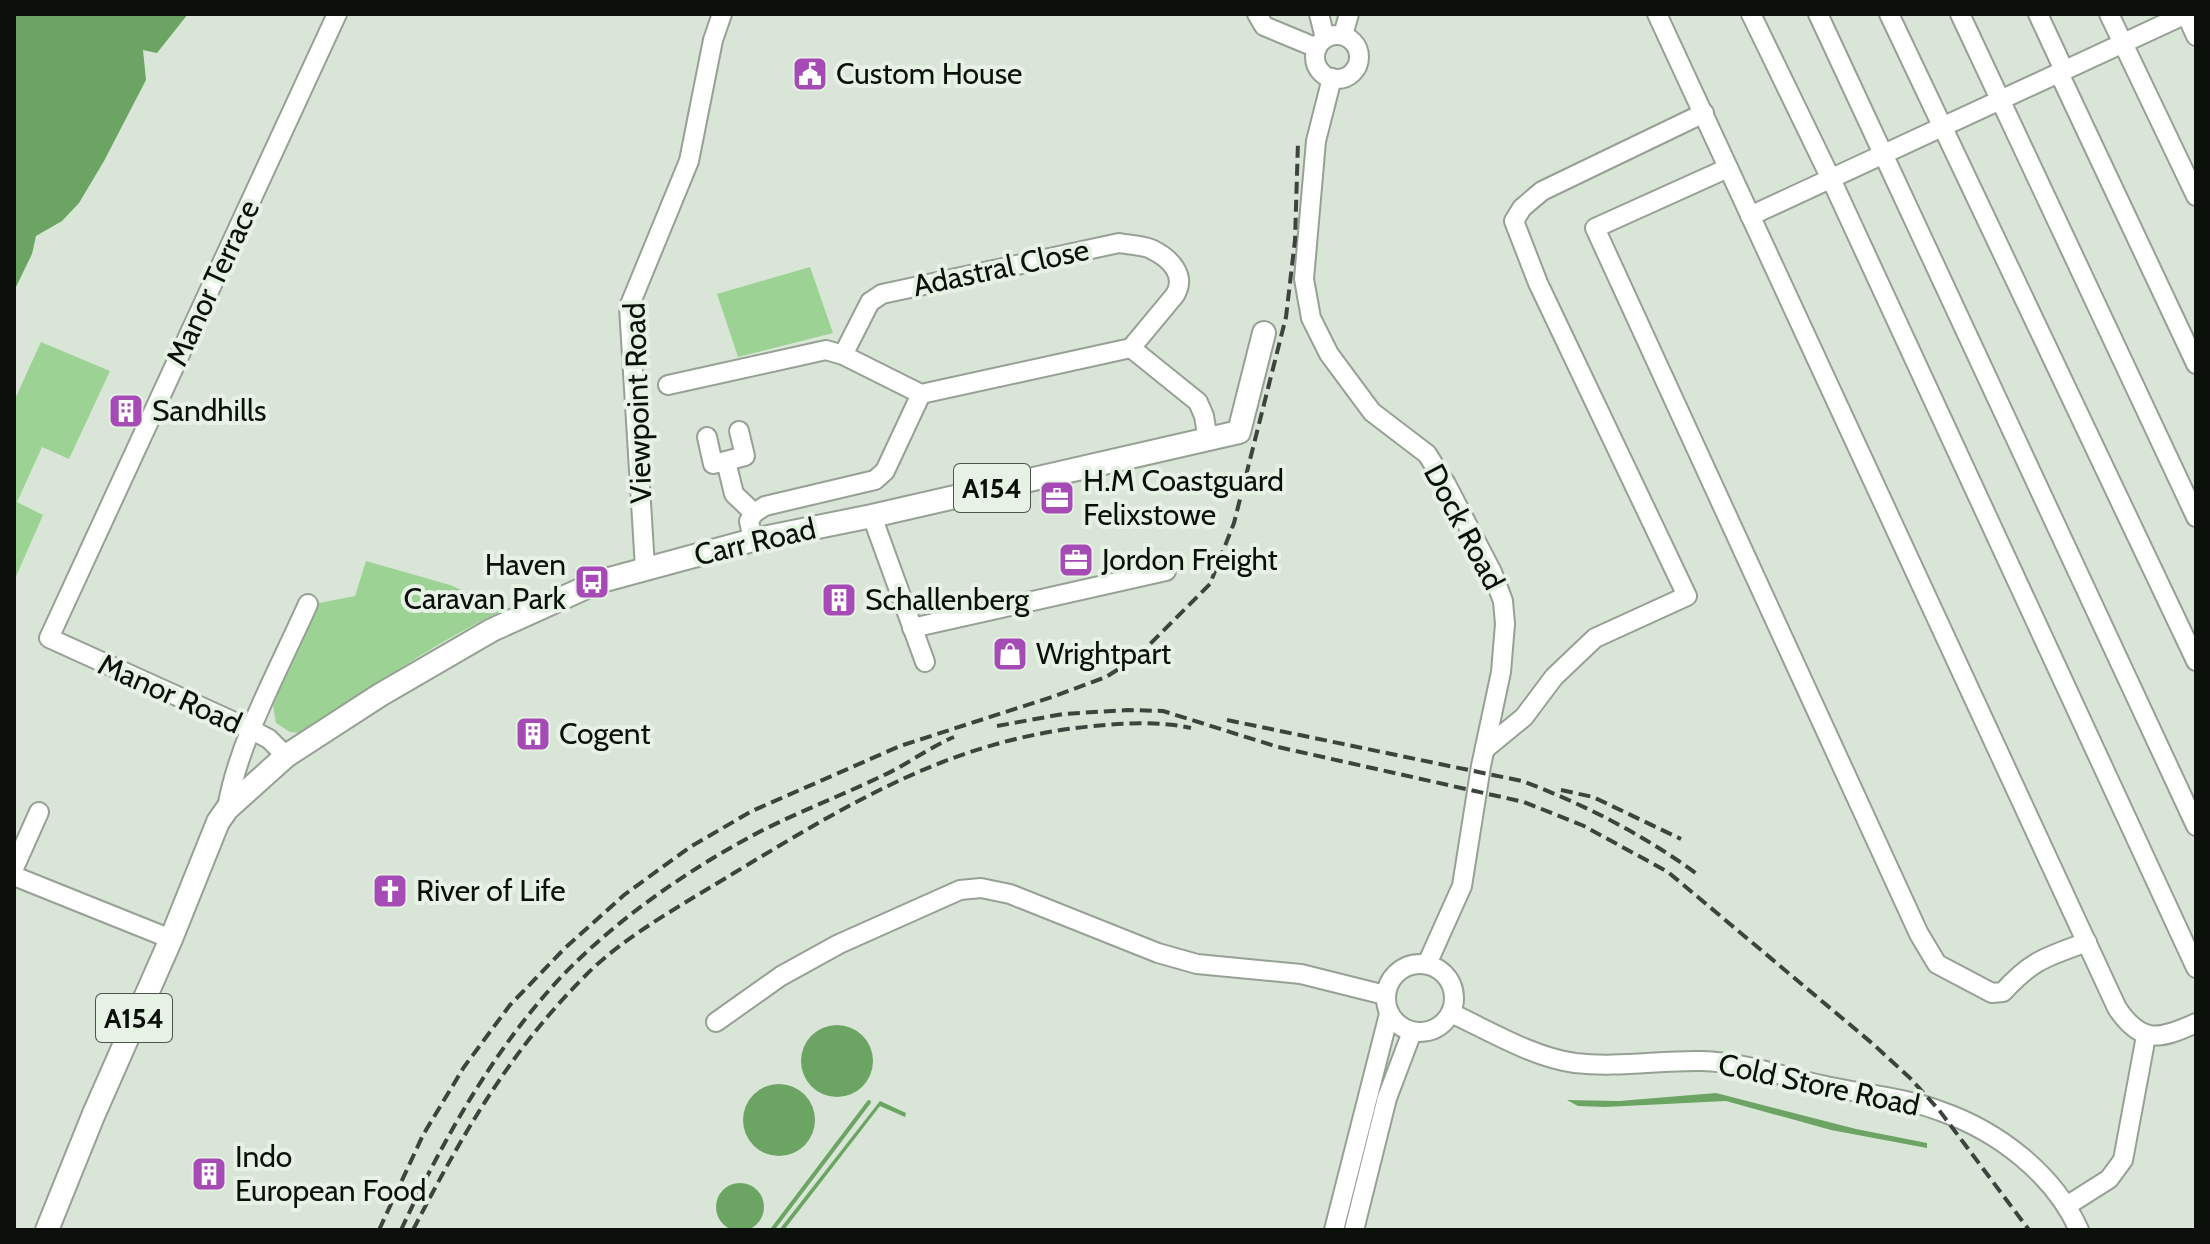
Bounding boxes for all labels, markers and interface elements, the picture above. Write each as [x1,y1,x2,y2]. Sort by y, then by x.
public building icon: Custom House [791,55,829,93]
place label: Custom House [836,55,1022,92]
street label: Manor Terrace [158,194,267,372]
street label: Adastral Close [910,231,1092,304]
street label: Viewpoint Road [616,302,659,504]
building icon: Sandhills [107,392,145,430]
place label: Sandhills [152,392,267,429]
street label: Dock Road [1416,458,1513,596]
place label: H.M Coastguard Felixstowe [1083,462,1284,533]
road number: A154 [954,464,1030,512]
office icon: H.M Coastguard Felixstowe [1038,479,1076,517]
street label: Carr Road [690,510,819,573]
office icon: Jordon Freight [1057,541,1095,579]
place label: Jordon Freight [1101,541,1278,578]
place label: Haven Caravan Park [403,546,567,617]
bus stop icon: Haven Caravan Park [573,563,611,601]
building icon: Schallenberg [820,581,858,619]
place label: Schallenberg [865,581,1030,618]
shop icon: Wrightpart [991,635,1029,673]
place label: Wrightpart [1036,635,1171,672]
street label: Manor Road [93,645,248,742]
building icon: Cogent [514,715,552,753]
place label: Cogent [559,715,651,752]
church icon: River of Life [371,872,409,910]
place label: River of Life [416,872,566,909]
road number: A154 [96,994,172,1042]
street label: Cold Store Road [1715,1045,1923,1124]
place label: Indo European Food [235,1138,426,1209]
building icon: Indo European Food [190,1155,228,1193]

